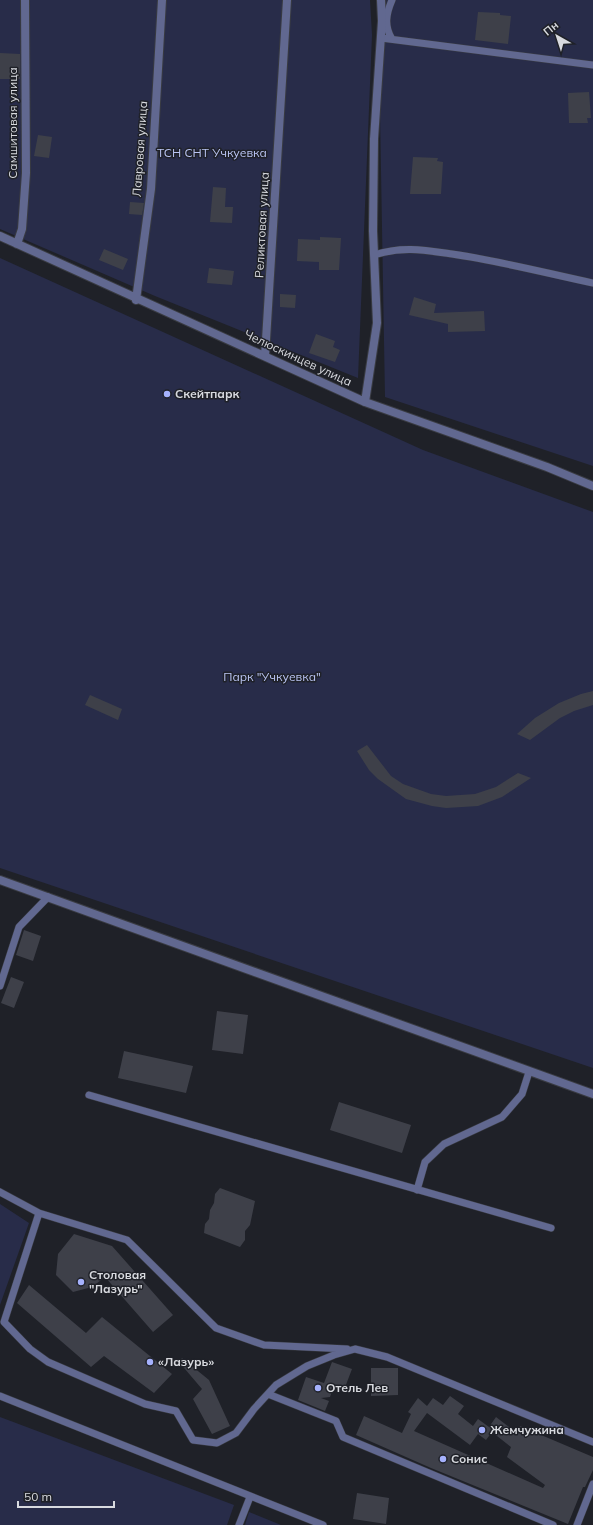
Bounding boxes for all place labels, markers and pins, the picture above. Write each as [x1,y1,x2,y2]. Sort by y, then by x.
place label: Скейтпарк [175,386,240,401]
marker: Скейтпарк [162,389,172,399]
place label: Столовая "Лазурь" [89,1267,146,1296]
marker: Столовая "Лазурь" [76,1277,86,1287]
place label: «Лазурь» [158,1354,214,1369]
marker: «Лазурь» [145,1357,155,1367]
place label: Отель Лев [326,1380,388,1395]
marker: Отель Лев [313,1383,323,1393]
place label: Жемчужина [490,1422,564,1437]
marker: Жемчужина [477,1425,487,1435]
place label: Сонис [451,1451,487,1466]
marker: Сонис [438,1454,448,1464]

